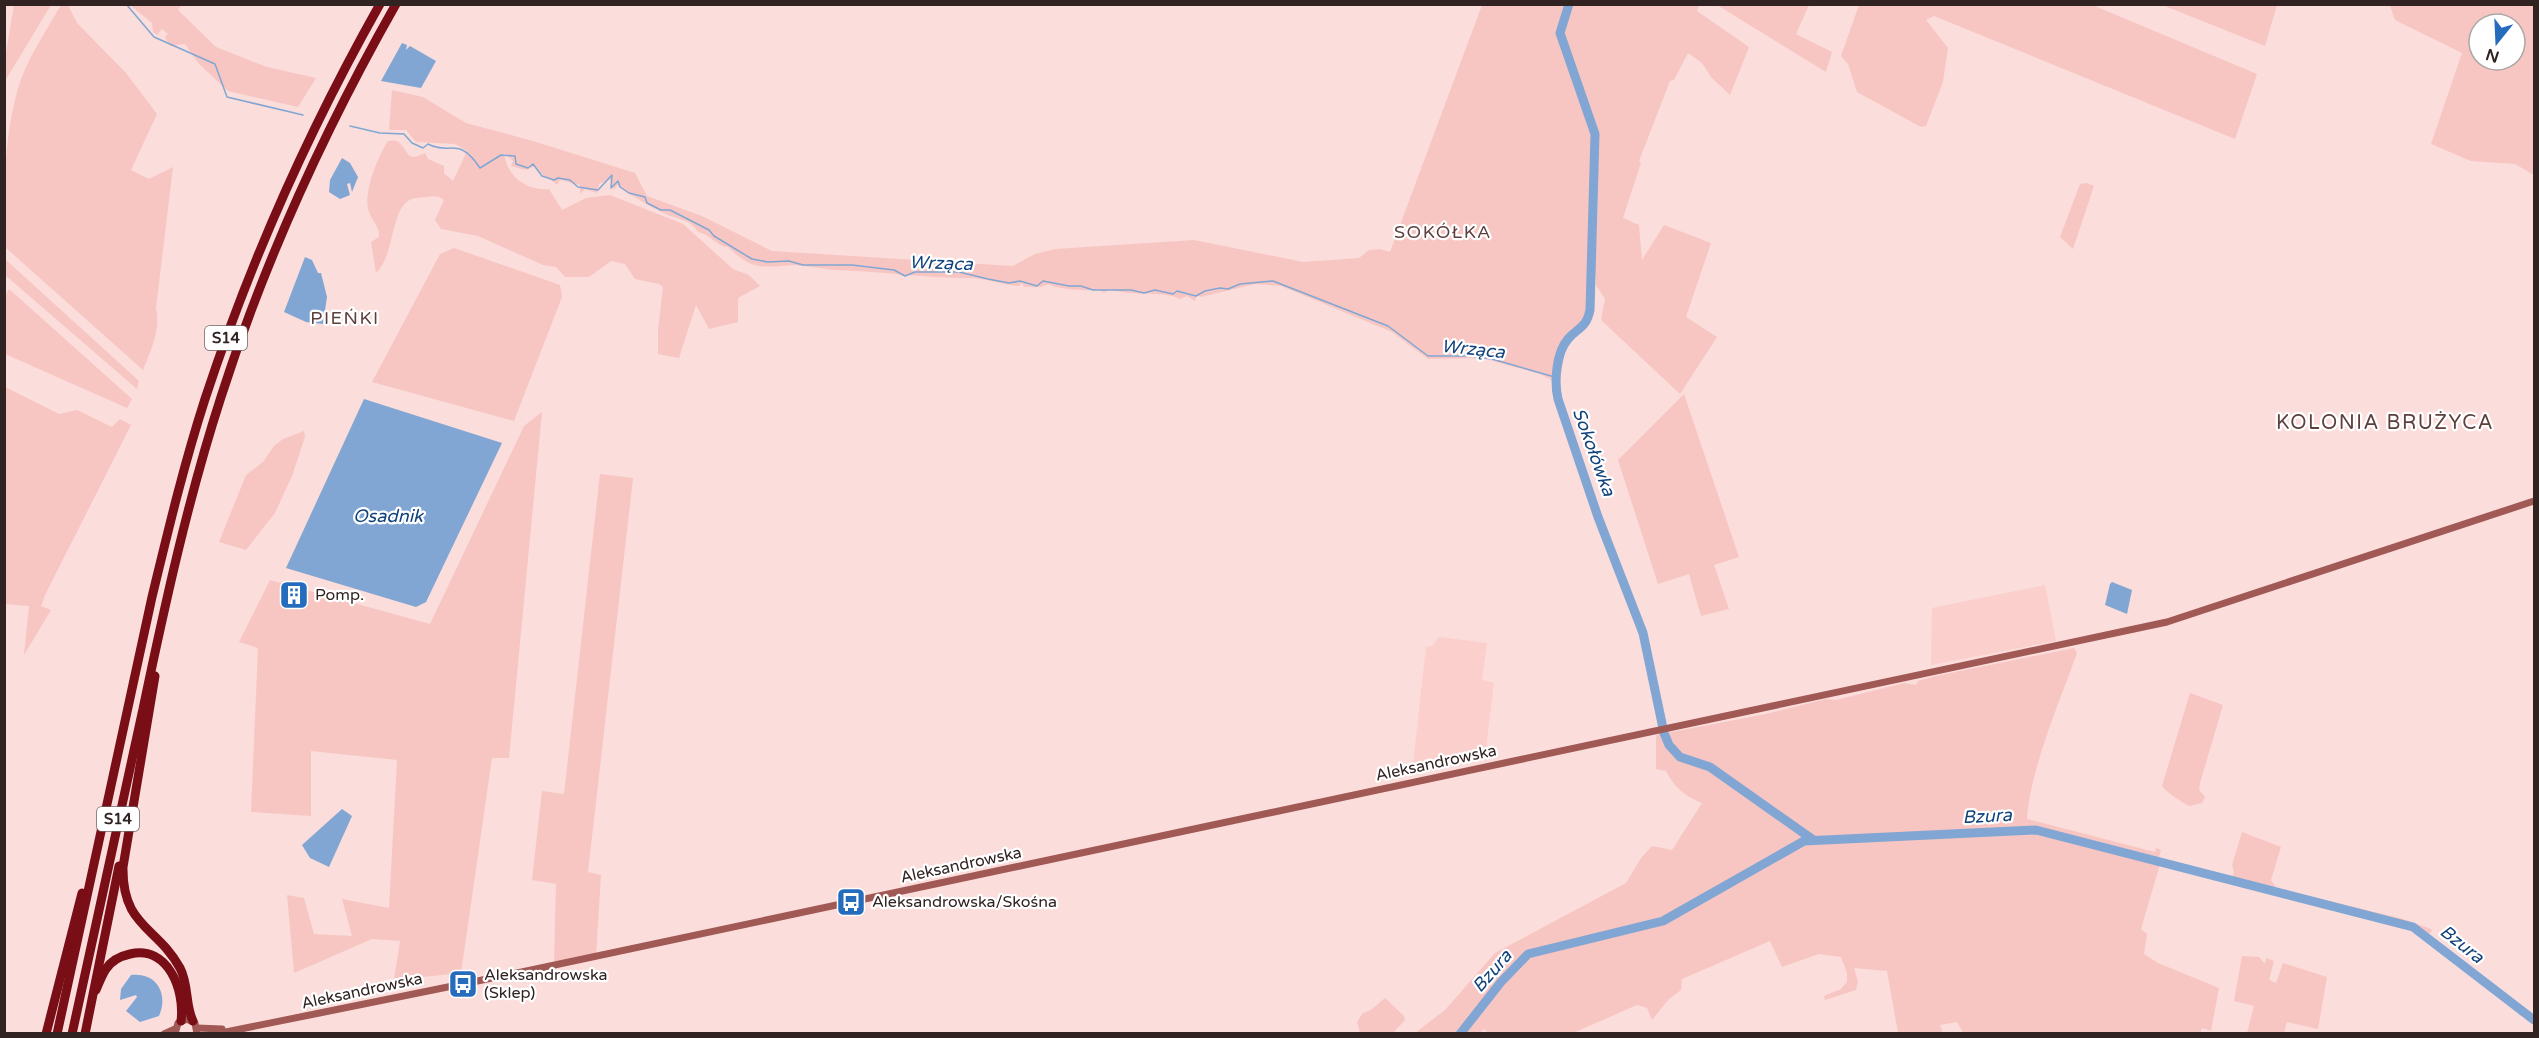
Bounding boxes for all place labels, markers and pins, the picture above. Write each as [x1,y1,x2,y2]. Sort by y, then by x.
building icon: Pomp. [278,579,310,611]
place label: Pomp. [315,585,364,605]
bus stop icon: Aleksandrowska/Skośna [835,886,867,918]
place label: Aleksandrowska/Skośna [872,892,1057,912]
place label: Aleksandrowska (Sklep) [484,965,607,1003]
bus stop icon: Aleksandrowska (Sklep) [447,968,479,1000]

